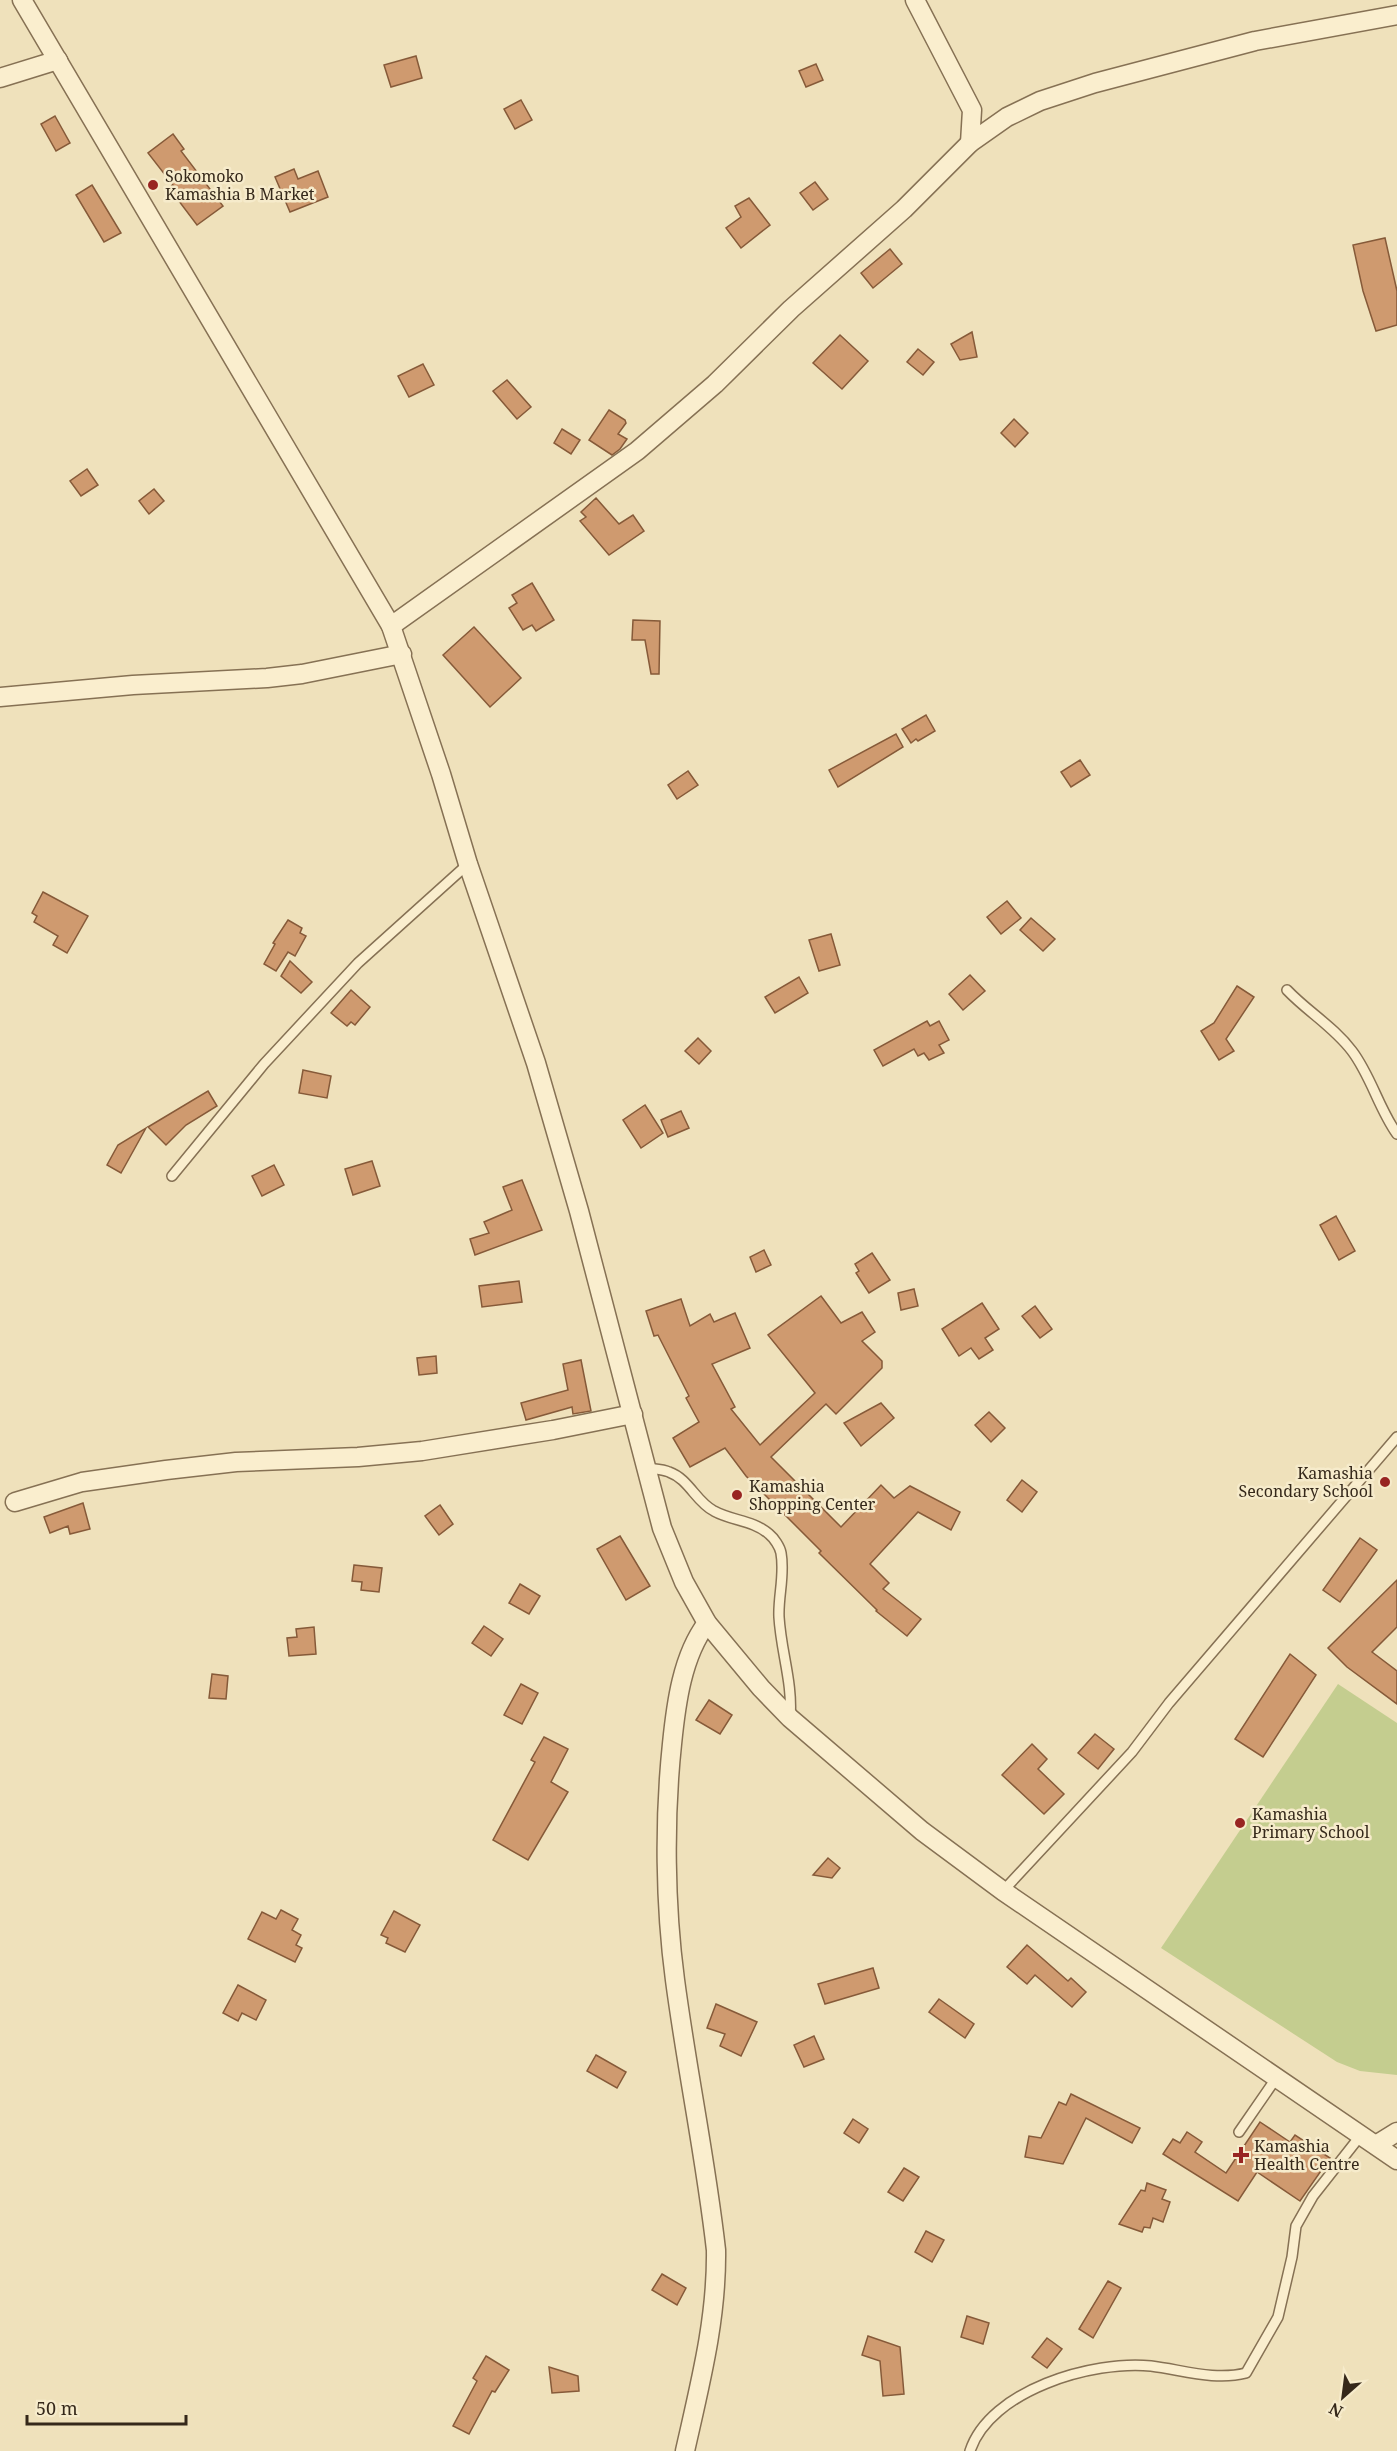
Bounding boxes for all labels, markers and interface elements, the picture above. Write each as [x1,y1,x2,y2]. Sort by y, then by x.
place label: Sokomoko Kamashia B Market [165,165,315,205]
marker: Sokomoko Kamashia B Market [146,178,160,192]
place label: Kamashia Secondary School [1239,1462,1373,1502]
place label: Kamashia Shopping Center [749,1475,876,1515]
marker: Kamashia Secondary School [1378,1475,1392,1489]
marker: Kamashia Shopping Center [730,1488,744,1502]
place label: Kamashia Primary School [1252,1803,1369,1843]
marker: Kamashia Primary School [1233,1816,1247,1830]
place label: Kamashia Health Centre [1254,2135,1360,2175]
marker: Kamashia Health Centre [1232,2146,1250,2164]
north arrow [1313,2367,1373,2427]
scale bar [27,2388,186,2426]
text: 50 m [36,2396,78,2420]
text: N [1325,2397,1347,2423]

